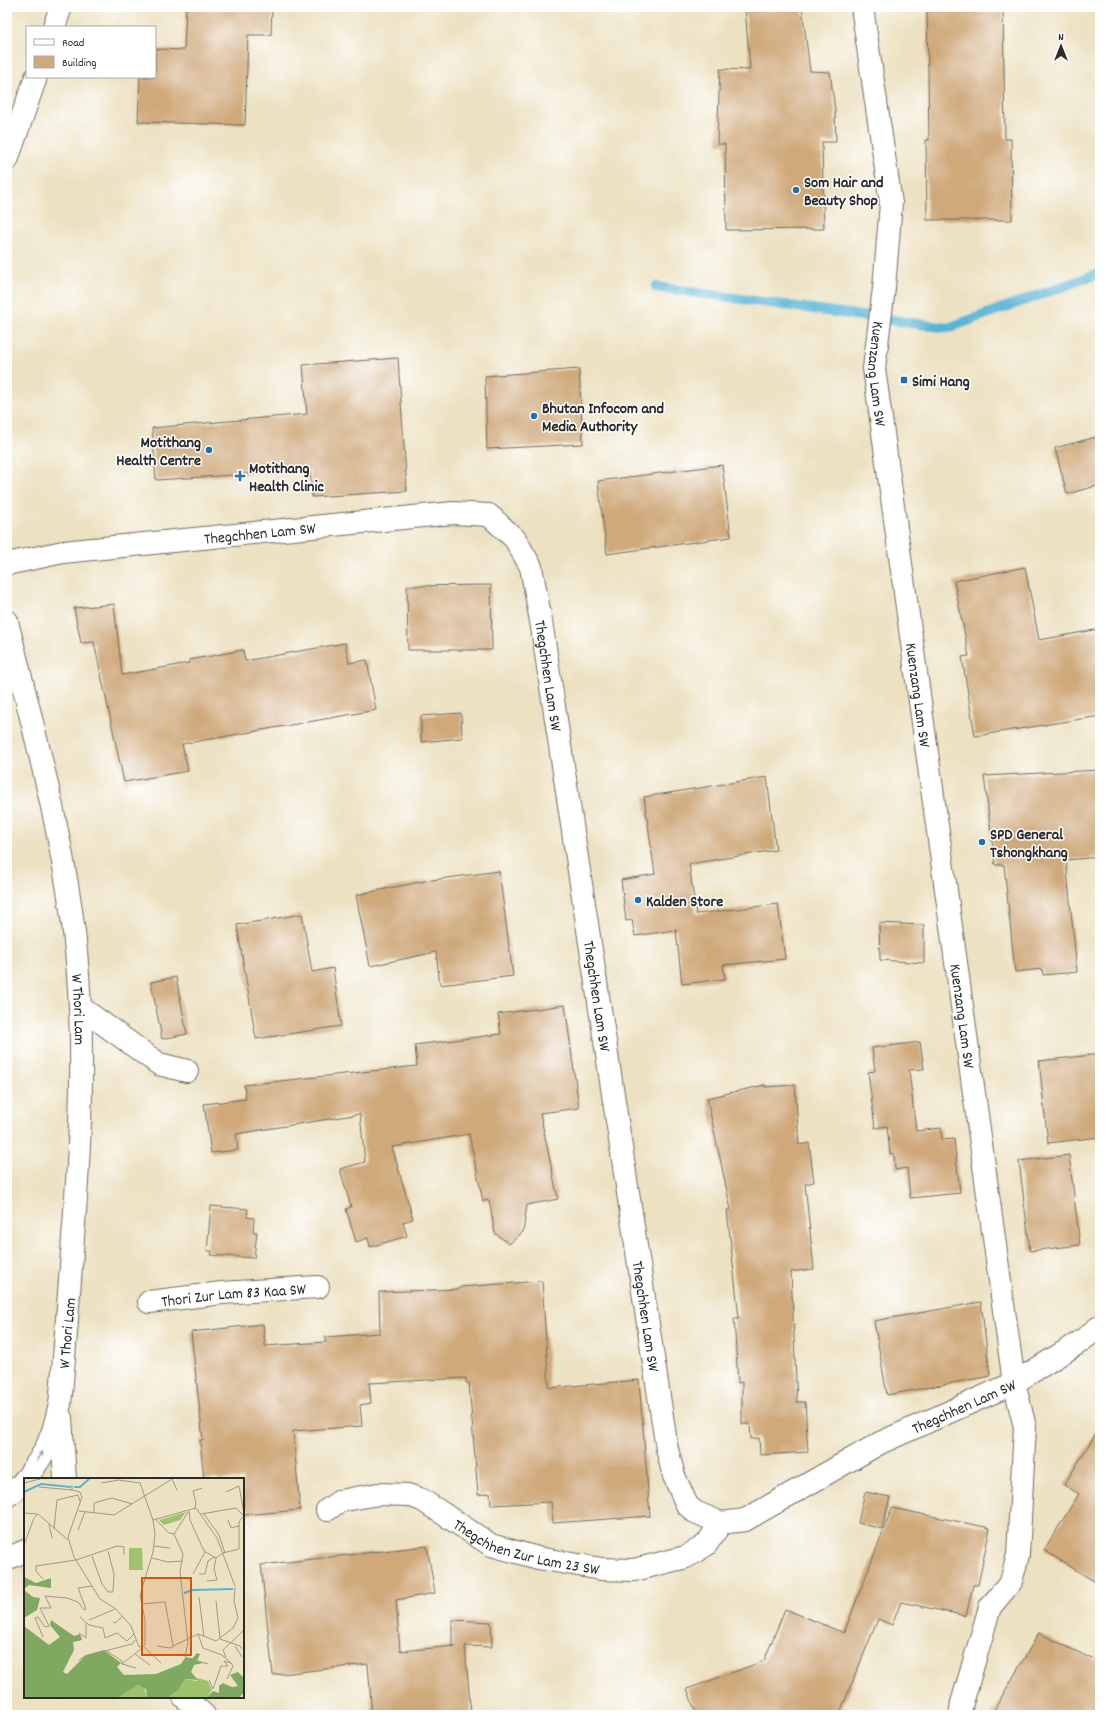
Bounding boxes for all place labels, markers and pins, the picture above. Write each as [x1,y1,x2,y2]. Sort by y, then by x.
place label: Som Hair and Beauty Shop [804,172,883,213]
marker: Som Hair and Beauty Shop [791,185,801,195]
place label: Simi Hang [912,371,970,394]
marker: Simi Hang [899,375,909,385]
place label: Bhutan Infocom and Media Authority [542,398,664,439]
marker: Bhutan Infocom and Media Authority [529,411,539,421]
place label: Motithang Health Centre [116,432,201,473]
marker: Motithang Health Centre [204,445,214,455]
place label: Motithang Health Clinic [249,458,324,499]
marker: Motithang Health Clinic [234,470,246,482]
place label: SPD General Tshongkhang [990,824,1068,865]
marker: SPD General Tshongkhang [977,837,987,847]
place label: Kalden Store [646,891,723,914]
marker: Kalden Store [633,895,643,905]

